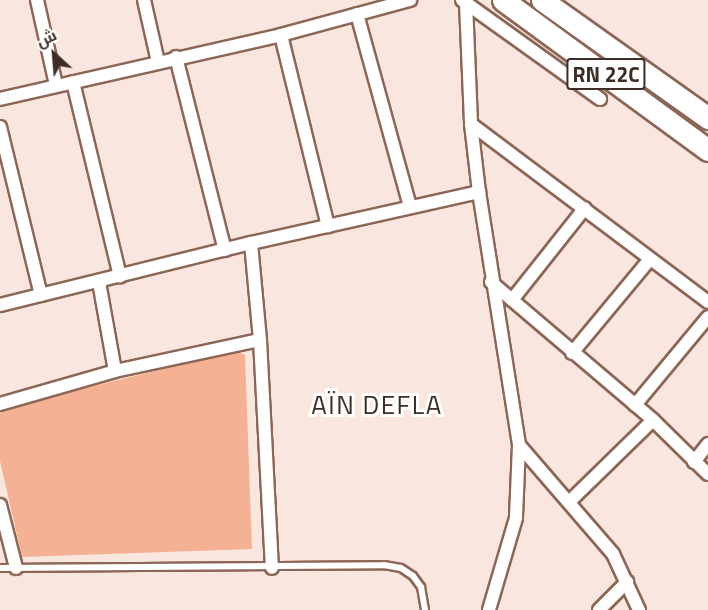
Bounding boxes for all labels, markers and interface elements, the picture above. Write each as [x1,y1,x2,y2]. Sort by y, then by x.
text: ش [32,23,61,53]
north arrow [24,24,84,84]
road number: RN 22C [566,56,646,92]
district label: AÏN DEFLA [311,389,443,421]

